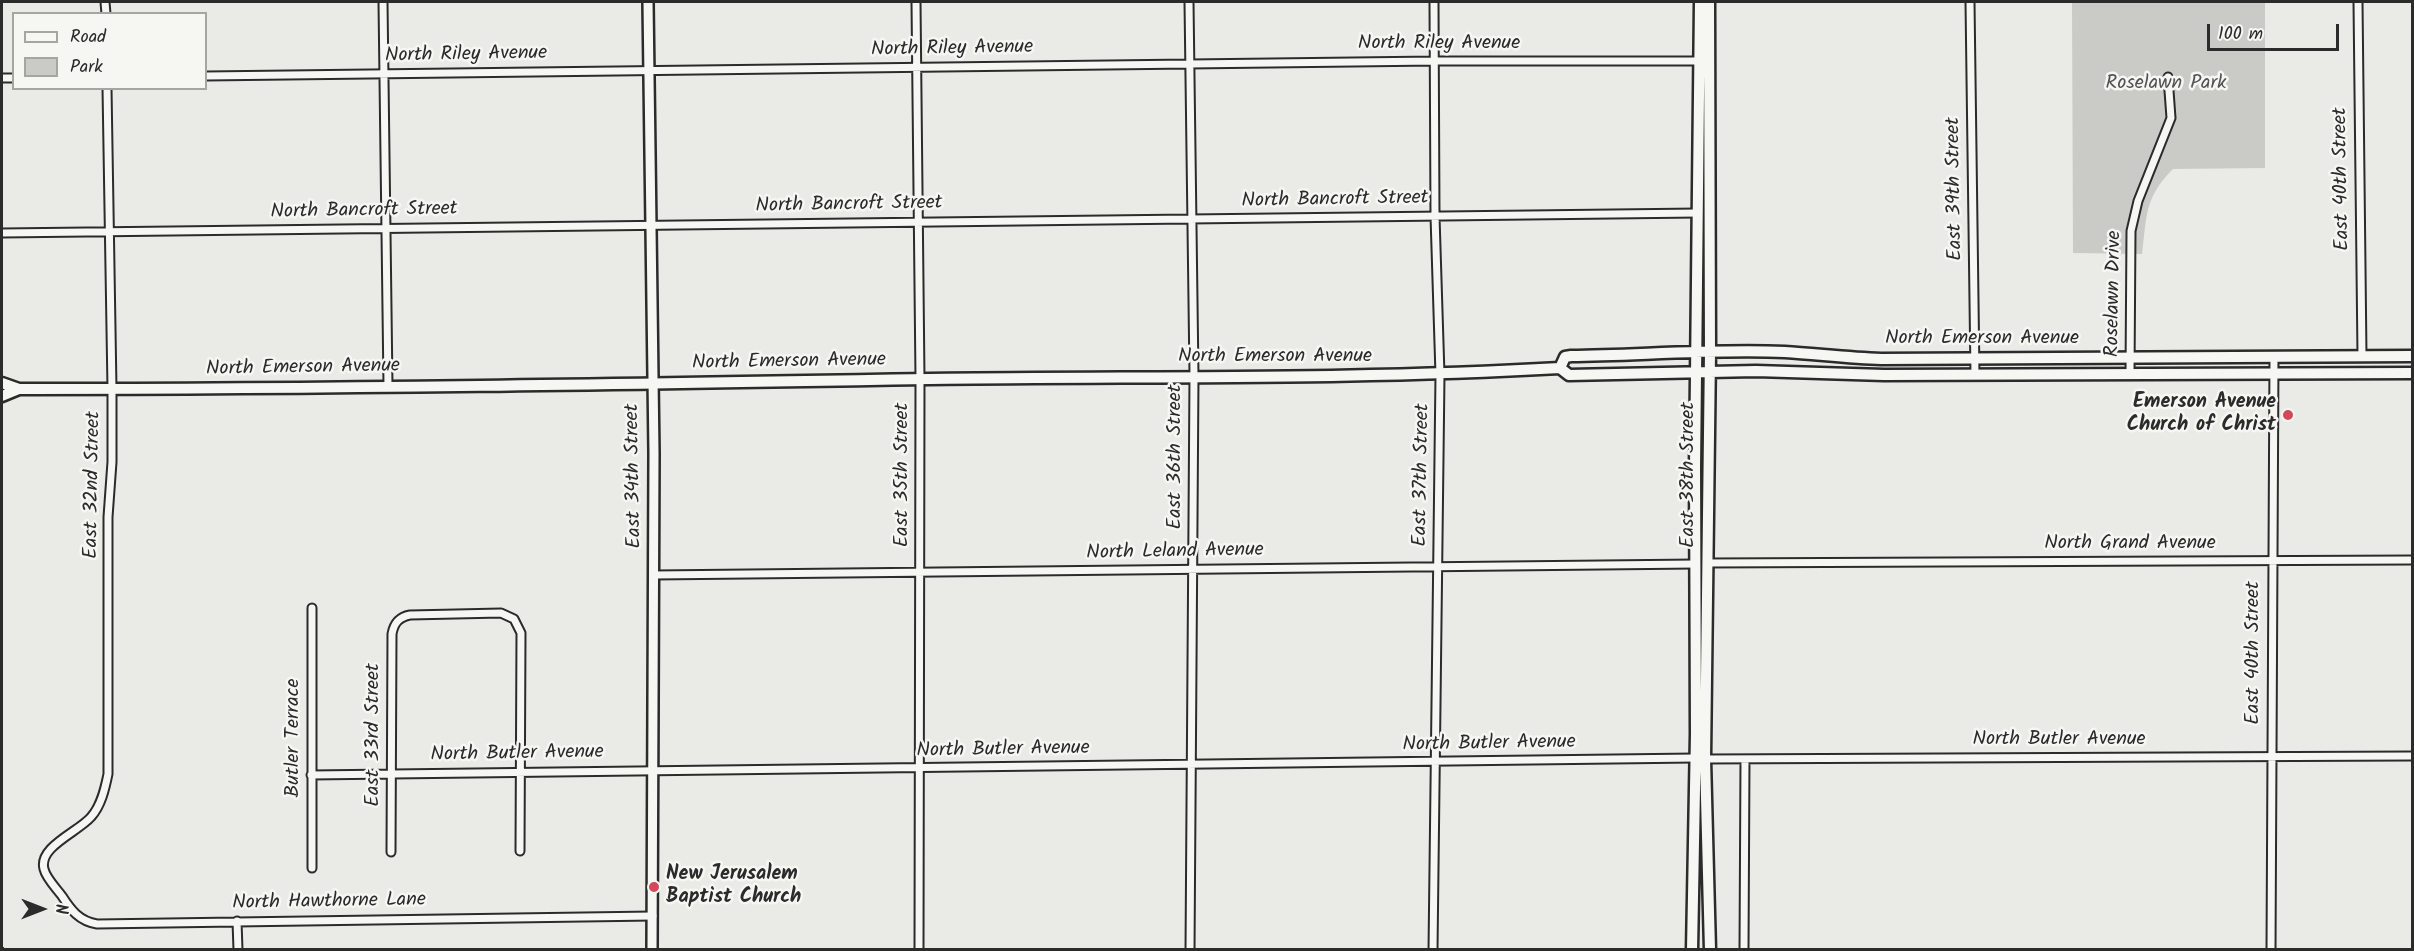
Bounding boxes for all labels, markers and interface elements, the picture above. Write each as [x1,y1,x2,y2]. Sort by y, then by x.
legend [12,12,207,90]
scale bar [2210,12,2342,50]
text: 100 m [2218,20,2263,49]
text: Road [70,23,106,52]
street label: North Riley Avenue [1358,33,1520,57]
street label: North Riley Avenue [871,37,1033,63]
street label: North Riley Avenue [385,43,547,69]
text: Park [70,53,103,82]
park label: Roselawn Park [2106,73,2226,97]
street label: East 40th Street [2330,107,2356,251]
street label: East 39th Street [1943,117,1969,261]
street label: North Bancroft Street [1241,187,1429,215]
street label: North Bancroft Street [755,192,943,220]
street label: North Bancroft Street [270,198,458,226]
street label: Roselawn Drive [2102,231,2128,357]
street label: North Emerson Avenue [1885,328,2079,352]
street label: North Emerson Avenue [1178,346,1372,370]
street label: North Emerson Avenue [692,349,886,377]
street label: North Emerson Avenue [206,355,400,383]
street label: East 36th Street [1165,384,1189,530]
place label: Emerson Avenue Church of Christ [2127,392,2276,439]
street label: East 38th Street [1678,402,1702,548]
street label: East 34th Street [622,403,648,549]
street label: East 35th Street [892,403,916,547]
street label: East 37th Street [1410,403,1436,547]
marker: Emerson Avenue Church of Christ [2281,408,2295,422]
street label: East 32nd Street [81,411,107,559]
street label: North Grand Avenue [2044,533,2216,557]
street label: North Leland Avenue [1086,539,1264,567]
street label: East 40th Street [2243,581,2267,725]
street label: East 33rd Street [363,663,387,807]
street label: Butler Terrace [283,679,307,797]
street label: North Butler Avenue [1972,729,2146,753]
street label: North Butler Avenue [1402,731,1576,759]
street label: North Butler Avenue [916,737,1090,765]
street label: North Butler Avenue [430,741,604,769]
place label: New Jerusalem Baptist Church [666,864,801,911]
north arrow [12,879,72,939]
marker: New Jerusalem Baptist Church [647,880,661,894]
street label: North Hawthorne Lane [232,889,426,917]
text: N [48,904,73,914]

